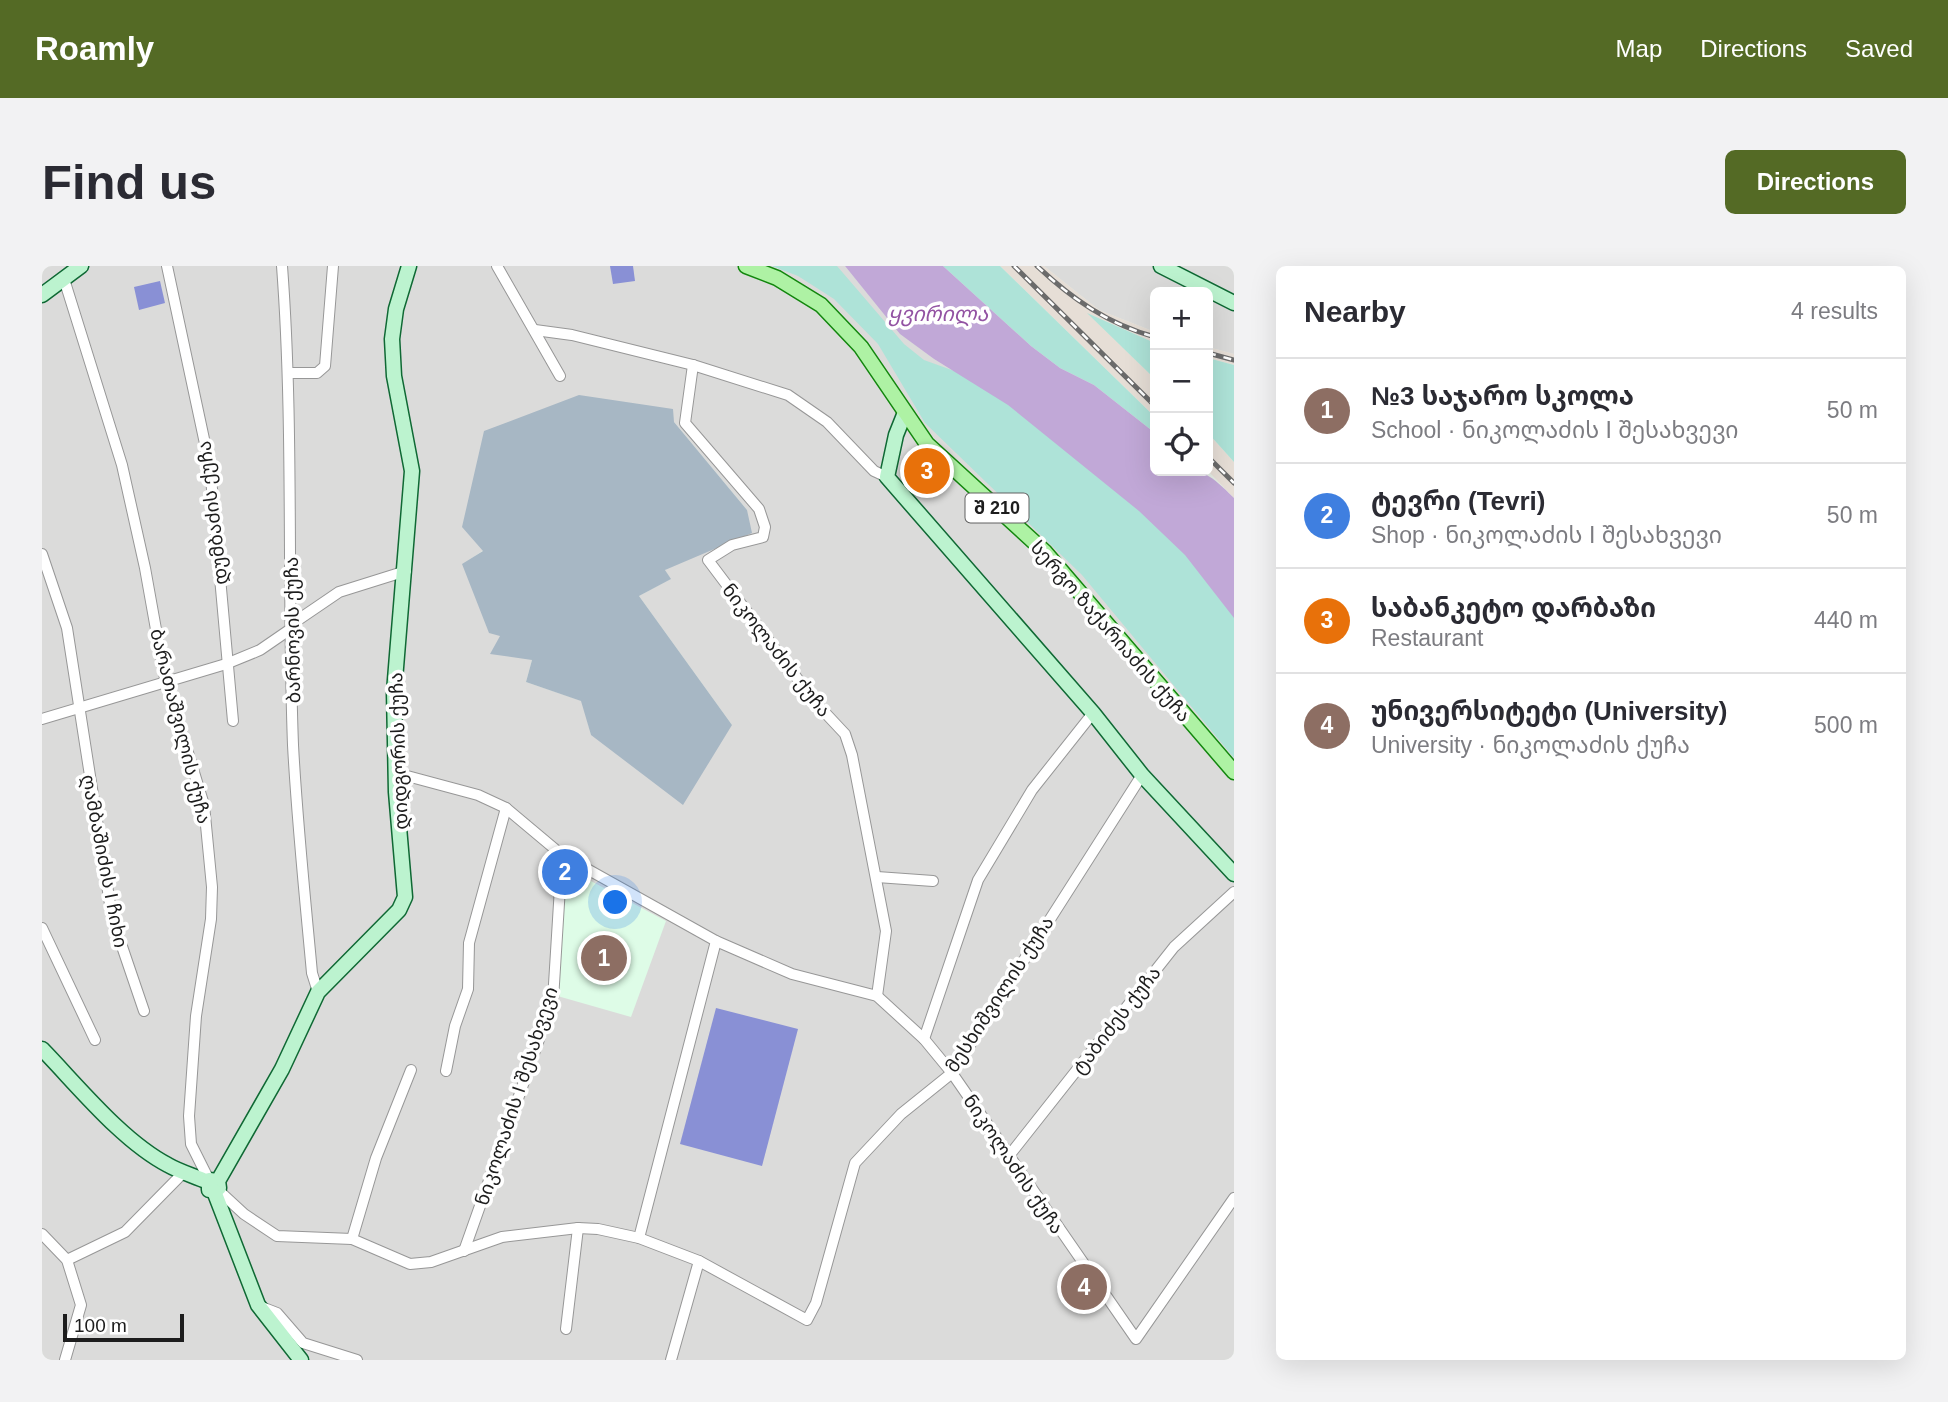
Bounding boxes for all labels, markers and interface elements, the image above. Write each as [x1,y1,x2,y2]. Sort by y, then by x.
text: Roamly [35,30,154,67]
text: Map [1616,35,1662,62]
text: Directions [1700,35,1807,62]
text: Saved [1845,35,1913,62]
button: Directions [1725,150,1906,214]
text: Find us [42,155,216,209]
map controls [1150,287,1213,476]
button: + [1150,287,1213,350]
text: Nearby [1304,295,1406,328]
text: 4 results [1791,298,1878,324]
water label: ყვირილა [888,302,988,327]
button: − [1150,350,1213,413]
text: №3 საჯარო სკოლა [1371,381,1634,411]
text: 1 [1321,397,1333,423]
text: 50 m [1827,397,1878,423]
button: locate [1150,413,1213,476]
text: School · ნიკოლაძის I შესახვევი [1371,417,1738,443]
street label: დუმბაძის ქუჩა [193,439,234,586]
pin: 3 [904,445,950,497]
text: ტევრი (Tevri) [1371,486,1546,516]
road number: შ 210 [965,494,1028,522]
text: 2 [1321,502,1333,528]
text: 50 m [1827,502,1878,528]
text: Shop · ნიკოლაძის I შესახვევი [1371,522,1722,548]
street label: სერგო ზაქარიაძის ქუჩა [1026,537,1195,727]
street label: ბარნოვის ქუჩა [281,556,305,704]
street label: ნიკოლაძის ქუჩა [717,580,835,722]
text: საბანკეტო დარბაზი [1371,593,1656,623]
text: 3 [1321,607,1333,633]
text: 440 m [1814,607,1878,633]
text: Restaurant [1371,625,1484,651]
street label: ბარათაშვილის ქუჩა [144,626,215,826]
street label: დიდგორის ქუჩა [385,672,414,830]
text: უნივერსიტეტი (University) [1371,696,1727,726]
text: 4 [1321,712,1333,738]
text: 500 m [1814,712,1878,738]
text: University · ნიკოლაძის ქუჩა [1371,732,1690,758]
street label: ღამბაშიძის I ჩიხი [75,773,132,950]
pin: 2 [542,846,588,898]
your location [598,885,632,919]
street label: მესხიშვილის ქუჩა [941,912,1059,1077]
pin: 1 [581,932,627,984]
street label: ტაბიძეს ქუჩა [1068,962,1166,1079]
street label: ნიკოლაძის I შესახვევი [471,984,564,1209]
street label: ნიკოლაძის ქუჩა [958,1091,1068,1239]
pin: 4 [1061,1261,1107,1313]
scale bar [63,1311,184,1343]
text: 100 m [74,1315,127,1336]

